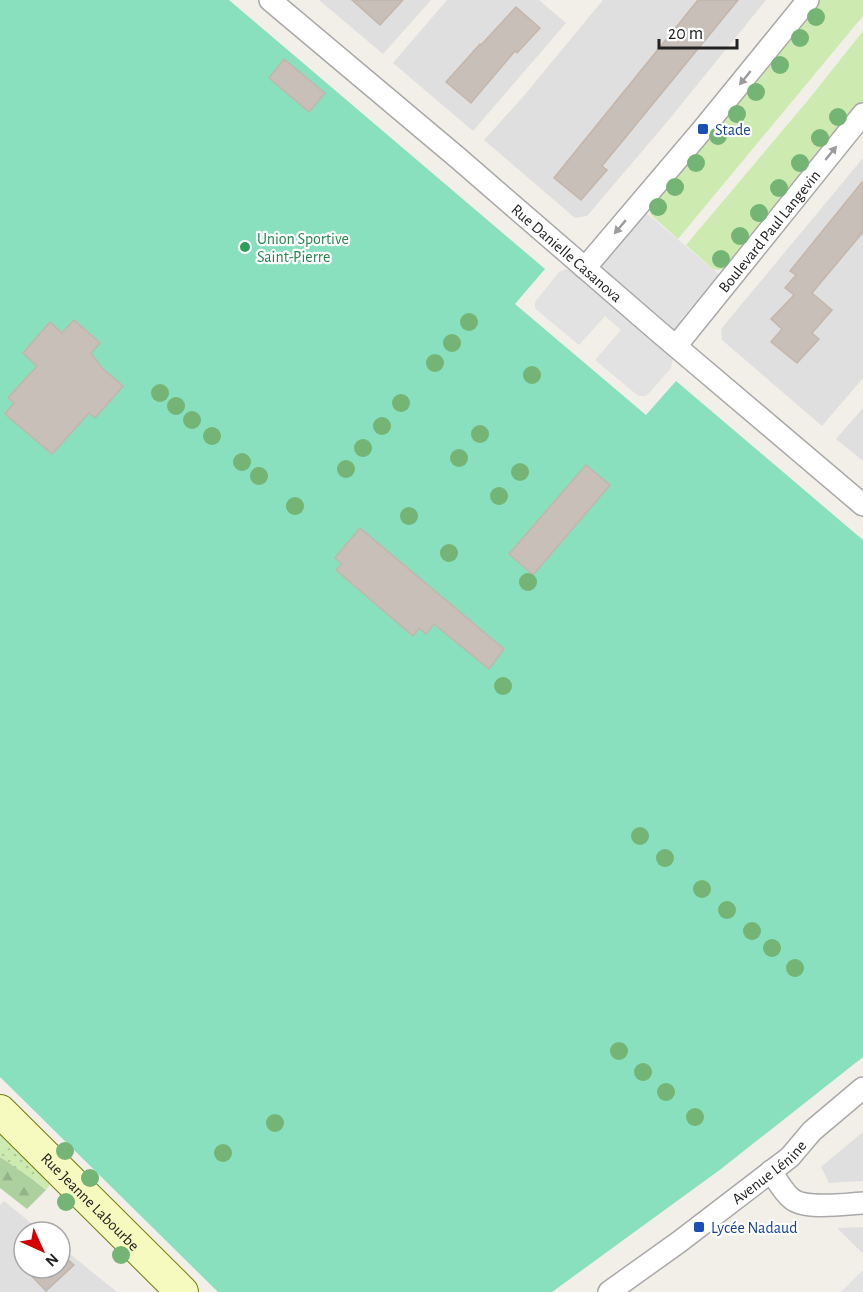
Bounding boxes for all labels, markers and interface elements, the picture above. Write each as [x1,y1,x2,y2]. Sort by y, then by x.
scale bar [659,12,737,50]
text: 20 m [668,25,703,43]
one-way arrow [738,70,751,86]
marker: Stade [696,122,710,136]
place label: Stade [715,122,751,138]
one-way arrow [825,146,837,161]
street label: Boulevard Paul Langevin [716,167,824,296]
street label: Rue Danielle Casanova [508,201,625,305]
one-way arrow [613,219,626,235]
place label: Union Sportive Saint-Pierre [257,231,349,265]
marker: Union Sportive Saint-Pierre [238,240,252,254]
street label: Avenue Lénine [729,1137,810,1208]
street label: Rue Jeanne Labourbe [38,1150,142,1254]
north arrow [12,1220,72,1280]
marker: Lycée Nadaud [692,1220,706,1234]
place label: Lycée Nadaud [711,1220,798,1237]
text: N [42,1250,61,1269]

